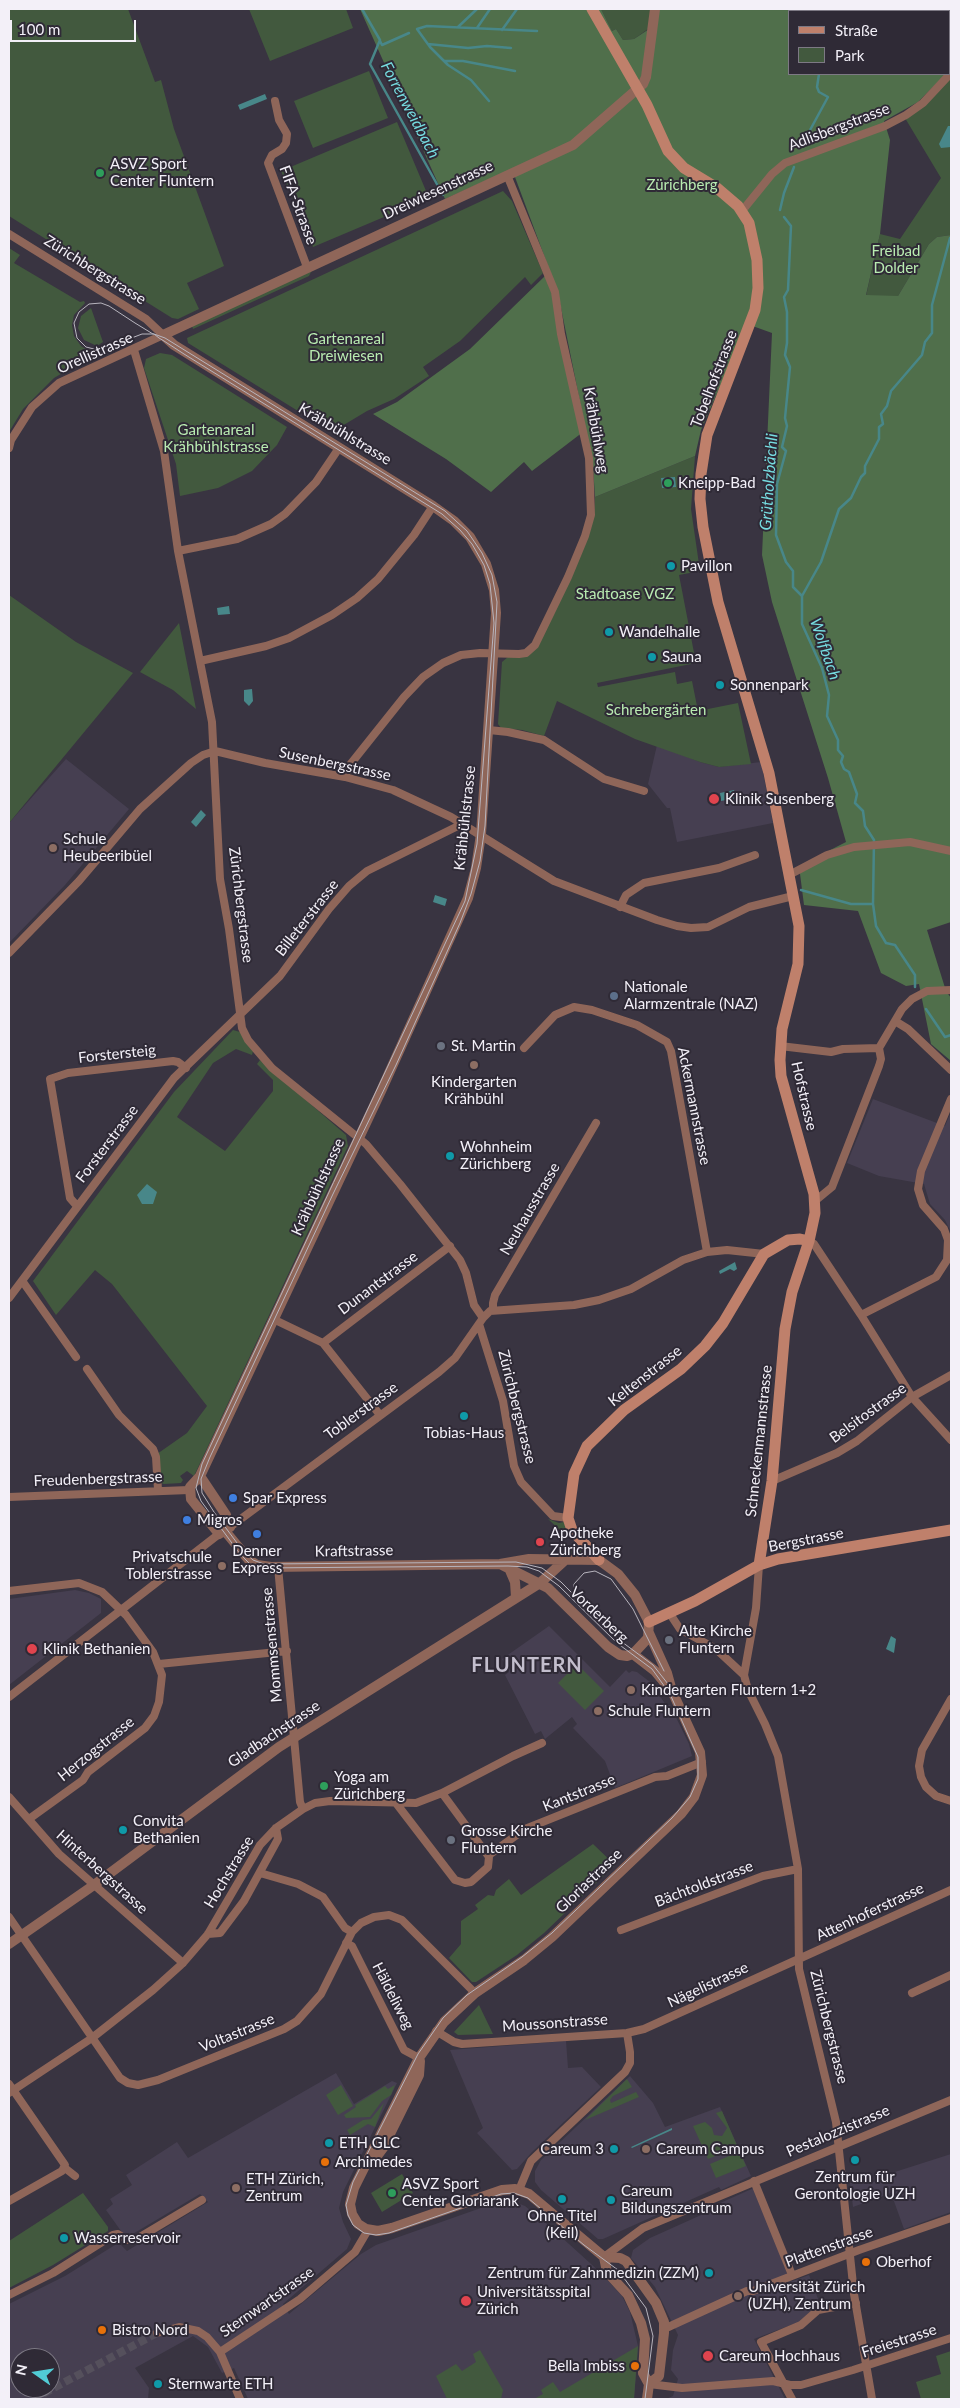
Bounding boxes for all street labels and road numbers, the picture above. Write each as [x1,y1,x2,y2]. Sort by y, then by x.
street label: Adlisbergstrasse [786,99,892,155]
street label: Dreiwiesenstrasse [380,157,496,223]
street label: FIFA-Strasse [275,163,321,247]
street label: Zürichbergstrasse [41,231,149,309]
street label: Orellistrasse [54,328,136,378]
street label: Tobelhofstrasse [687,328,741,430]
street label: Krähbühlweg [580,386,612,474]
street label: Krähbühlstrasse [295,399,395,469]
street label: Susenbergstrasse [277,743,393,785]
street label: Krähbühlstrasse [451,765,479,871]
street label: Zürichbergstrasse [225,846,257,964]
street label: Billeterstrasse [271,876,343,960]
street label: Forstersteig [77,1041,157,1067]
street label: Ackermannstrasse [674,1045,714,1167]
street label: Hofstrasse [787,1060,821,1132]
street label: Forsterstrasse [72,1102,142,1186]
street label: Krähbühlstrasse [288,1135,348,1239]
street label: Neuhausstrasse [496,1160,564,1258]
street label: Dunantstrasse [335,1247,421,1319]
street label: Keltenstrasse [605,1342,685,1410]
street label: Zürichbergstrasse [494,1348,540,1466]
street label: Schneckenmannstrasse [742,1364,776,1518]
street label: Toblerstrasse [321,1378,401,1444]
street label: Belsitostrasse [826,1379,910,1447]
street label: Freudenbergstrasse [33,1468,163,1490]
street label: Bergstrasse [767,1524,845,1556]
street label: Kraftstrasse [315,1541,393,1561]
street label: Vorderberg [566,1583,632,1647]
street label: Mommsenstrasse [258,1587,286,1703]
street label: Gladbachstrasse [225,1697,323,1771]
street label: Herzogstrasse [54,1713,138,1785]
street label: Kantstrasse [540,1770,618,1816]
street label: Hinterbergstrasse [53,1826,151,1918]
street label: Hochstrasse [200,1833,258,1911]
street label: Gloriastrasse [552,1845,626,1917]
street label: Bächtoldstrasse [652,1857,756,1911]
street label: Attenhoferstrasse [813,1879,927,1945]
street label: Nägelistrasse [665,1958,751,2012]
street label: Häldeliweg [368,1959,418,2033]
street label: Zürichbergstrasse [806,1968,852,2086]
street label: Voltastrasse [197,2010,277,2056]
street label: Moussonstrasse [501,2010,609,2036]
street label: Pestalozzistrasse [784,2101,892,2161]
street label: Plattenstrasse [783,2223,875,2271]
street label: Sternwartstrasse [217,2263,317,2341]
street label: Freiestrasse [859,2320,939,2362]

